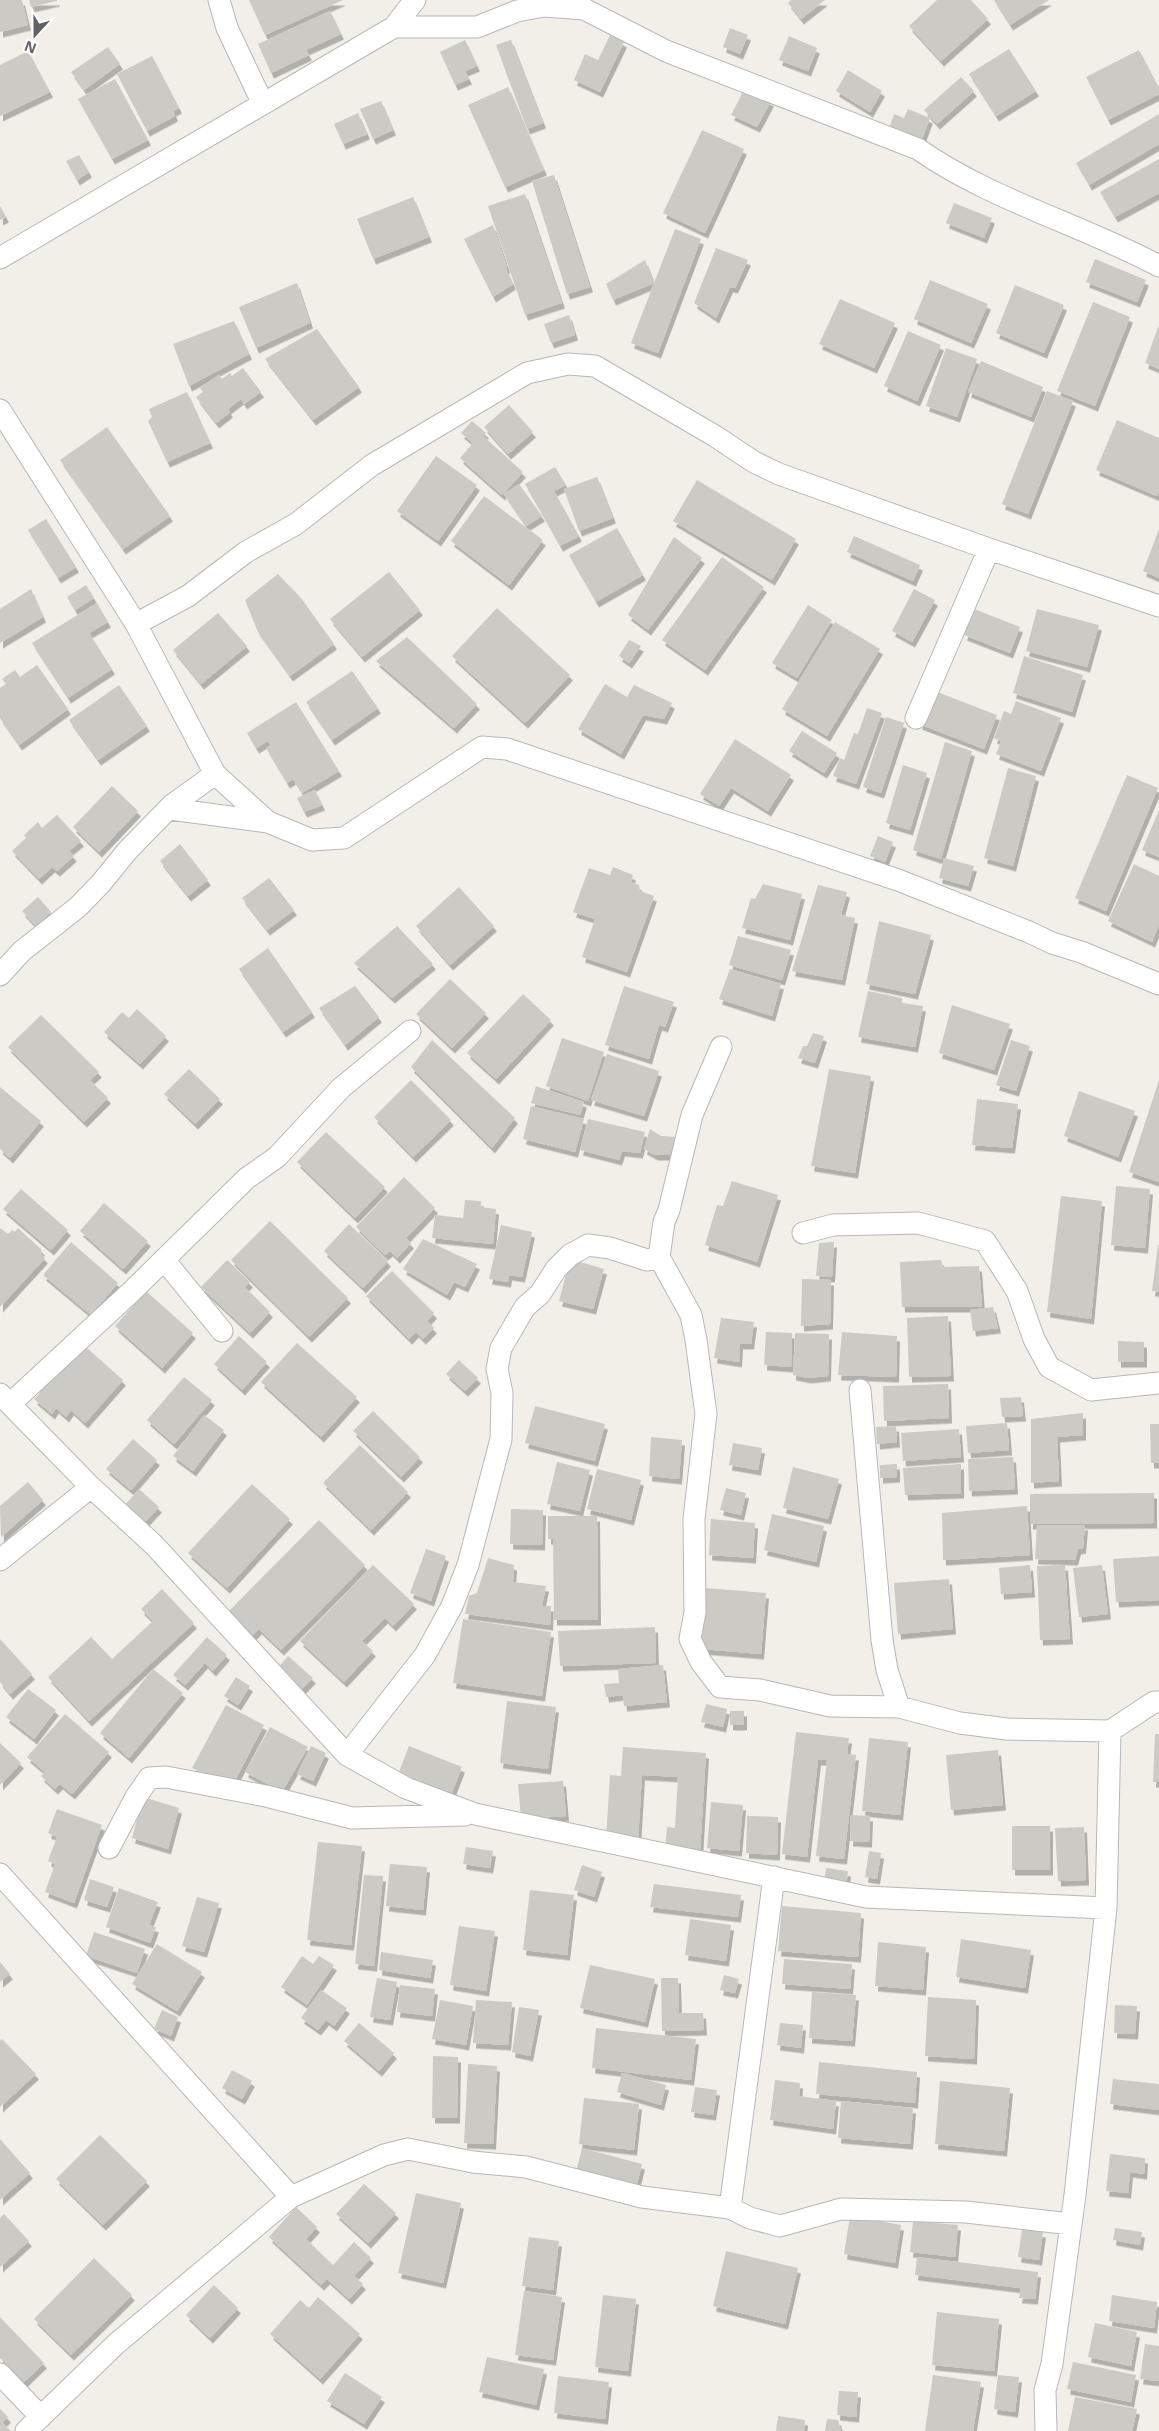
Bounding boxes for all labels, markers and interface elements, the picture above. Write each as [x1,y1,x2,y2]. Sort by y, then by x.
north arrow [10,10,60,60]
text: N [21,37,39,59]

